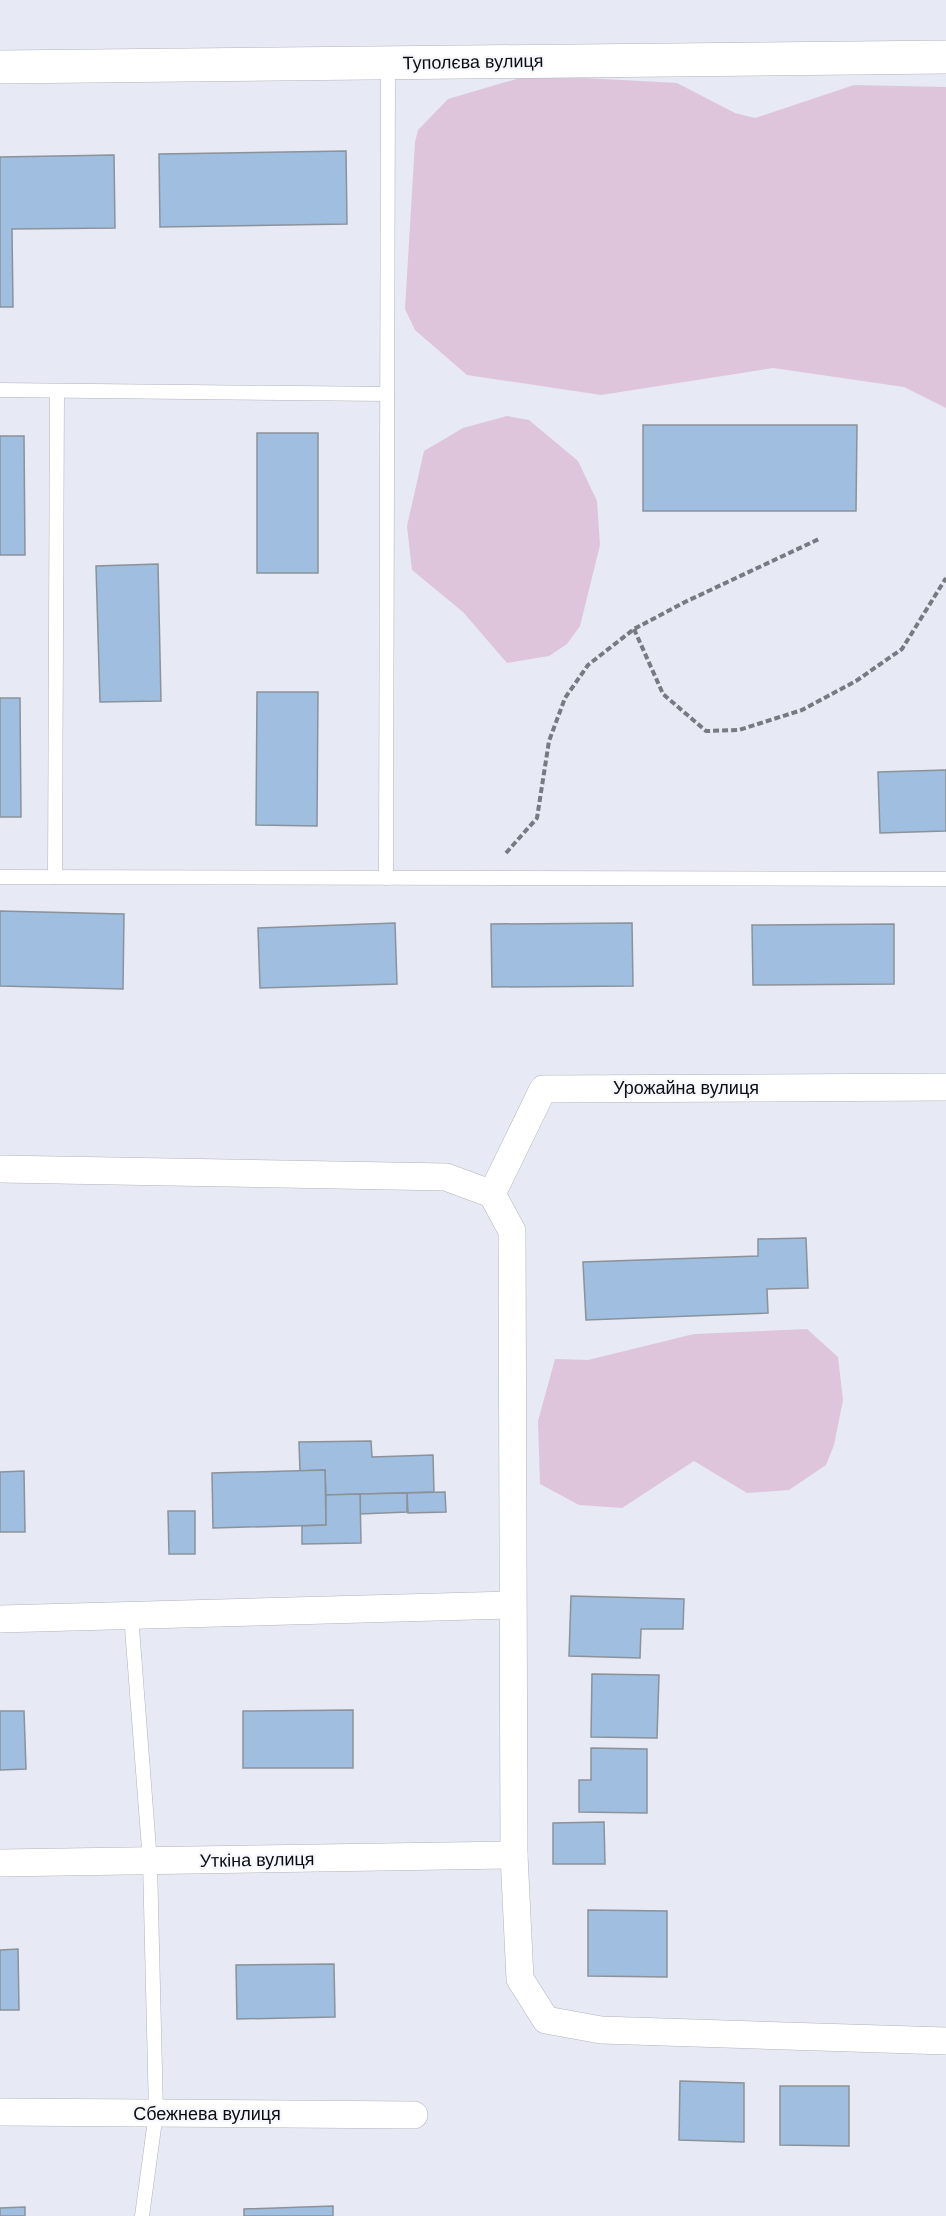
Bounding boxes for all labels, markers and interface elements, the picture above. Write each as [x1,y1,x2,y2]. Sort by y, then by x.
street label: Туполєва вулиця [402,51,544,73]
street label: Урожайна вулиця [613,1078,759,1098]
street label: Уткiна вулиця [199,1849,315,1871]
street label: Сбежнева вулиця [133,2104,281,2124]

